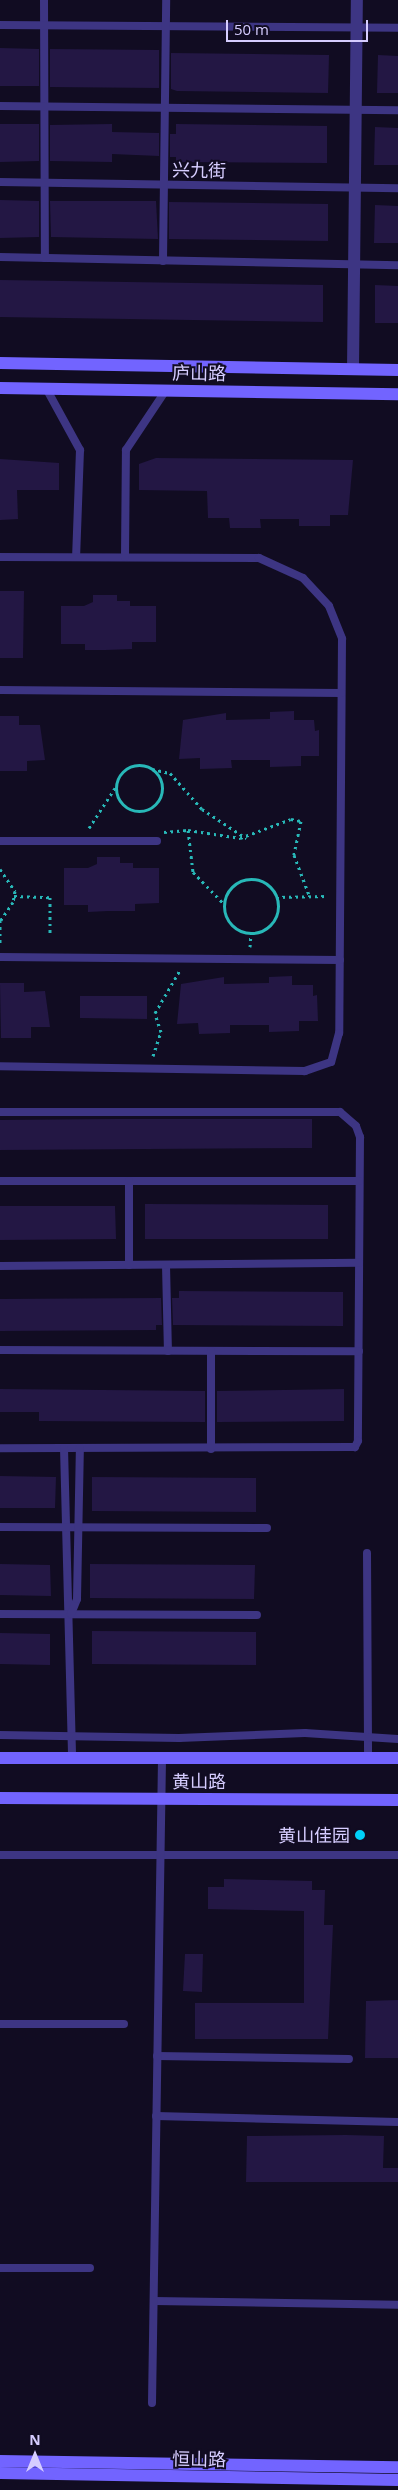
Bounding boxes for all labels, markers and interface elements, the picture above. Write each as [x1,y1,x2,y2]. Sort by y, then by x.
scale bar [228,10,370,42]
text: 50 m [234,19,269,39]
street label: 兴九街 [172,159,226,181]
street label: 庐山路 [172,362,226,384]
street label: 黄山路 [172,1770,226,1792]
place label: 黄山佳园 [278,1824,350,1846]
marker: 黄山佳园 [354,1829,366,1841]
north arrow [10,2430,60,2480]
text: N [29,2430,41,2449]
street label: 恒山路 [172,2448,226,2470]

